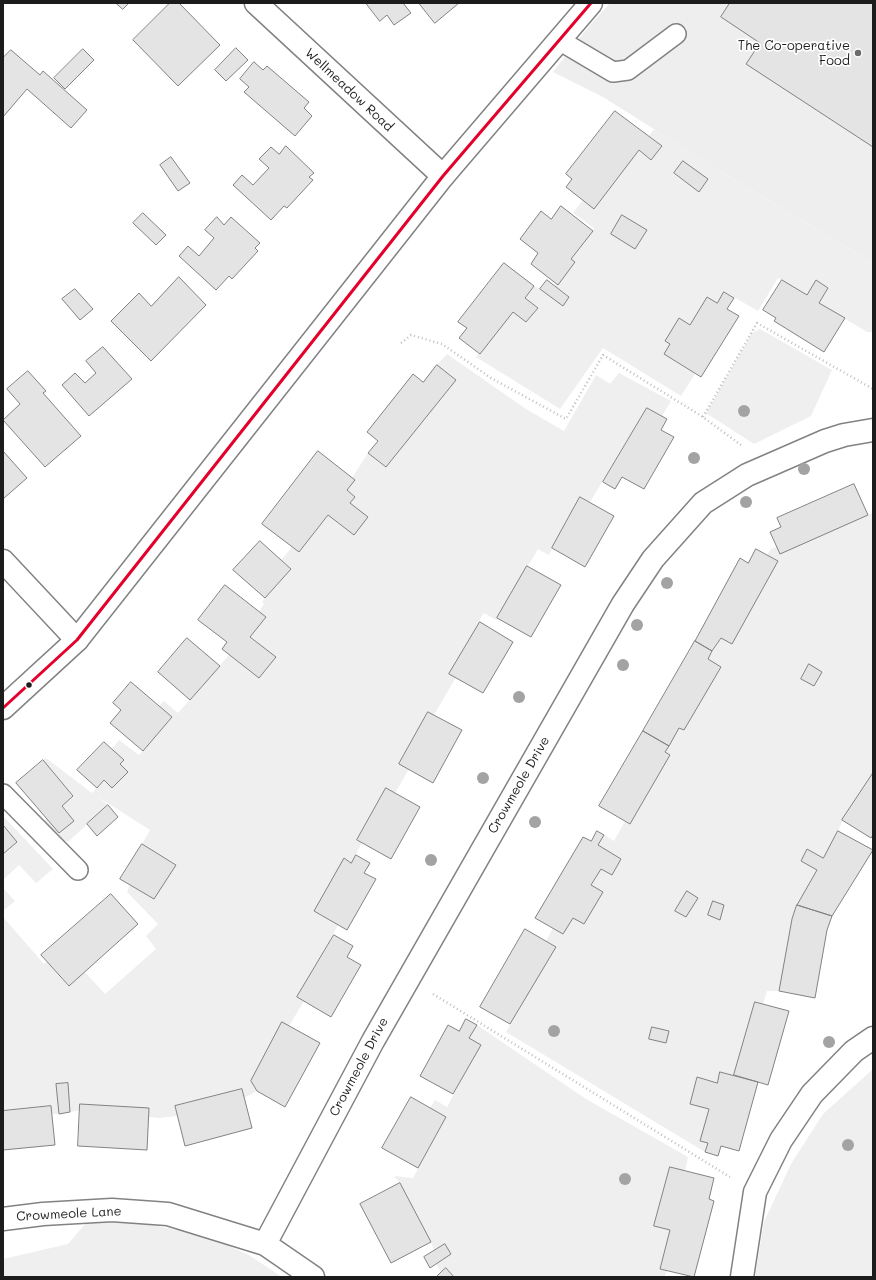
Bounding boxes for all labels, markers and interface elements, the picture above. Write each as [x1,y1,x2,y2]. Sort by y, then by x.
place label: The Co-operative Food [738,38,850,69]
street label: Wellmeadow Road [302,45,396,135]
marker: The Co-operative Food [853,48,863,58]
unlabelled marker [24,680,34,690]
street label: Crowmeole Drive [485,734,553,836]
street label: Crowmeole Drive [326,1015,392,1119]
street label: Crowmeole Lane [16,1203,122,1225]

